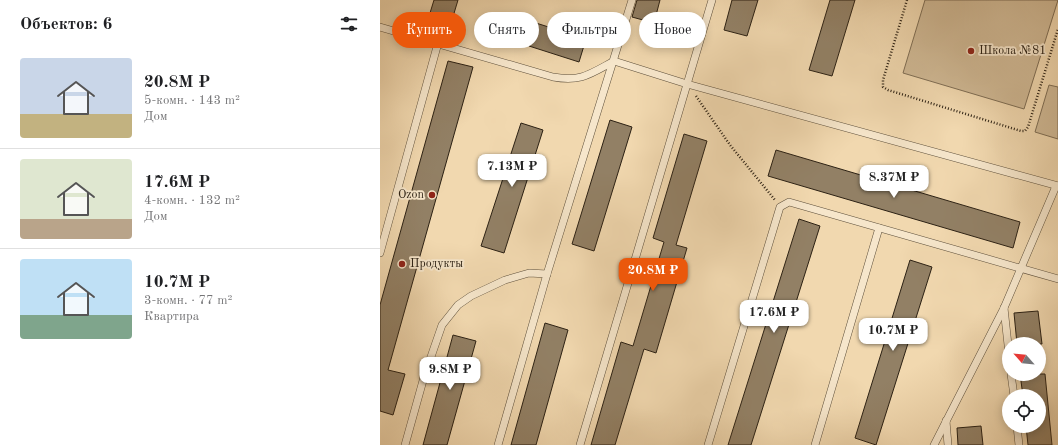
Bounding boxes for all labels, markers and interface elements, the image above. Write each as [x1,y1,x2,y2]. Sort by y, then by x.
chip: Купить [392,12,466,48]
chip: Снять [474,12,539,48]
chip: Фильтры [547,12,631,48]
chip: Новое [639,12,706,48]
icon: filters [338,13,360,35]
text: Объектов: 6 [20,16,112,33]
place label: Школа №81 [979,45,1046,57]
marker: Школа №81 [966,46,976,56]
icon: home [52,74,100,122]
text: 20.8M ₽ [144,74,210,91]
text: 5-комн. · 143 m² [144,94,240,107]
text: Дом [144,110,168,123]
pin: 7.13M ₽ [475,154,549,188]
text: 7.13M ₽ [487,160,537,173]
pin: 8.37M ₽ [857,165,931,199]
text: 8.37M ₽ [869,171,919,184]
text: 17.6M ₽ [144,174,210,191]
icon: home [52,175,100,223]
place label: Ozon [398,189,425,201]
marker: Ozon [427,190,437,200]
text: 4-комн. · 132 m² [144,194,240,207]
text: Дом [144,210,168,223]
place label: Продукты [410,258,463,270]
pin: 20.8M ₽ [616,258,690,292]
marker: Продукты [397,259,407,269]
text: 20.8M ₽ [628,264,678,277]
text: 10.7M ₽ [144,274,210,291]
icon: home [52,275,100,323]
text: 3-комн. · 77 m² [144,294,232,307]
pin: 17.6M ₽ [737,300,811,334]
text: 17.6M ₽ [749,306,799,319]
text: Квартира [144,310,199,323]
pin: 10.7M ₽ [856,318,930,352]
text: 10.7M ₽ [868,324,918,337]
north arrow [1002,337,1046,381]
map controls [1002,337,1046,433]
pin: 9.8M ₽ [417,357,483,391]
text: 9.8M ₽ [428,363,472,376]
button: locate [1002,389,1046,433]

